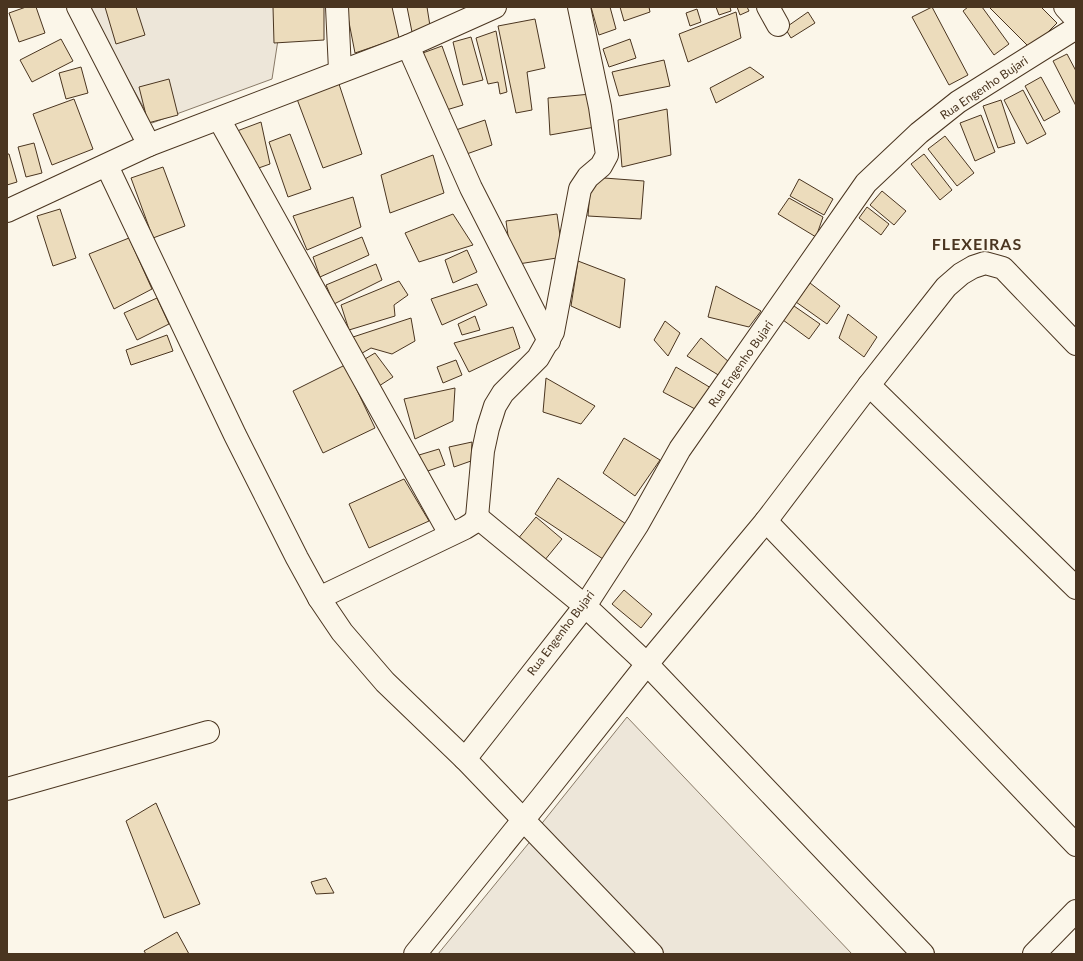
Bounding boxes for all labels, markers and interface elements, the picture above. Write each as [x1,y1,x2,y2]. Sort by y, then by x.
street label: Rua Engenho Bujari [937,53,1031,122]
district label: FLEXEIRAS [932,234,1022,253]
street label: Rua Engenho Bujari [705,317,776,410]
street label: Rua Engenho Bujari [524,587,598,678]

